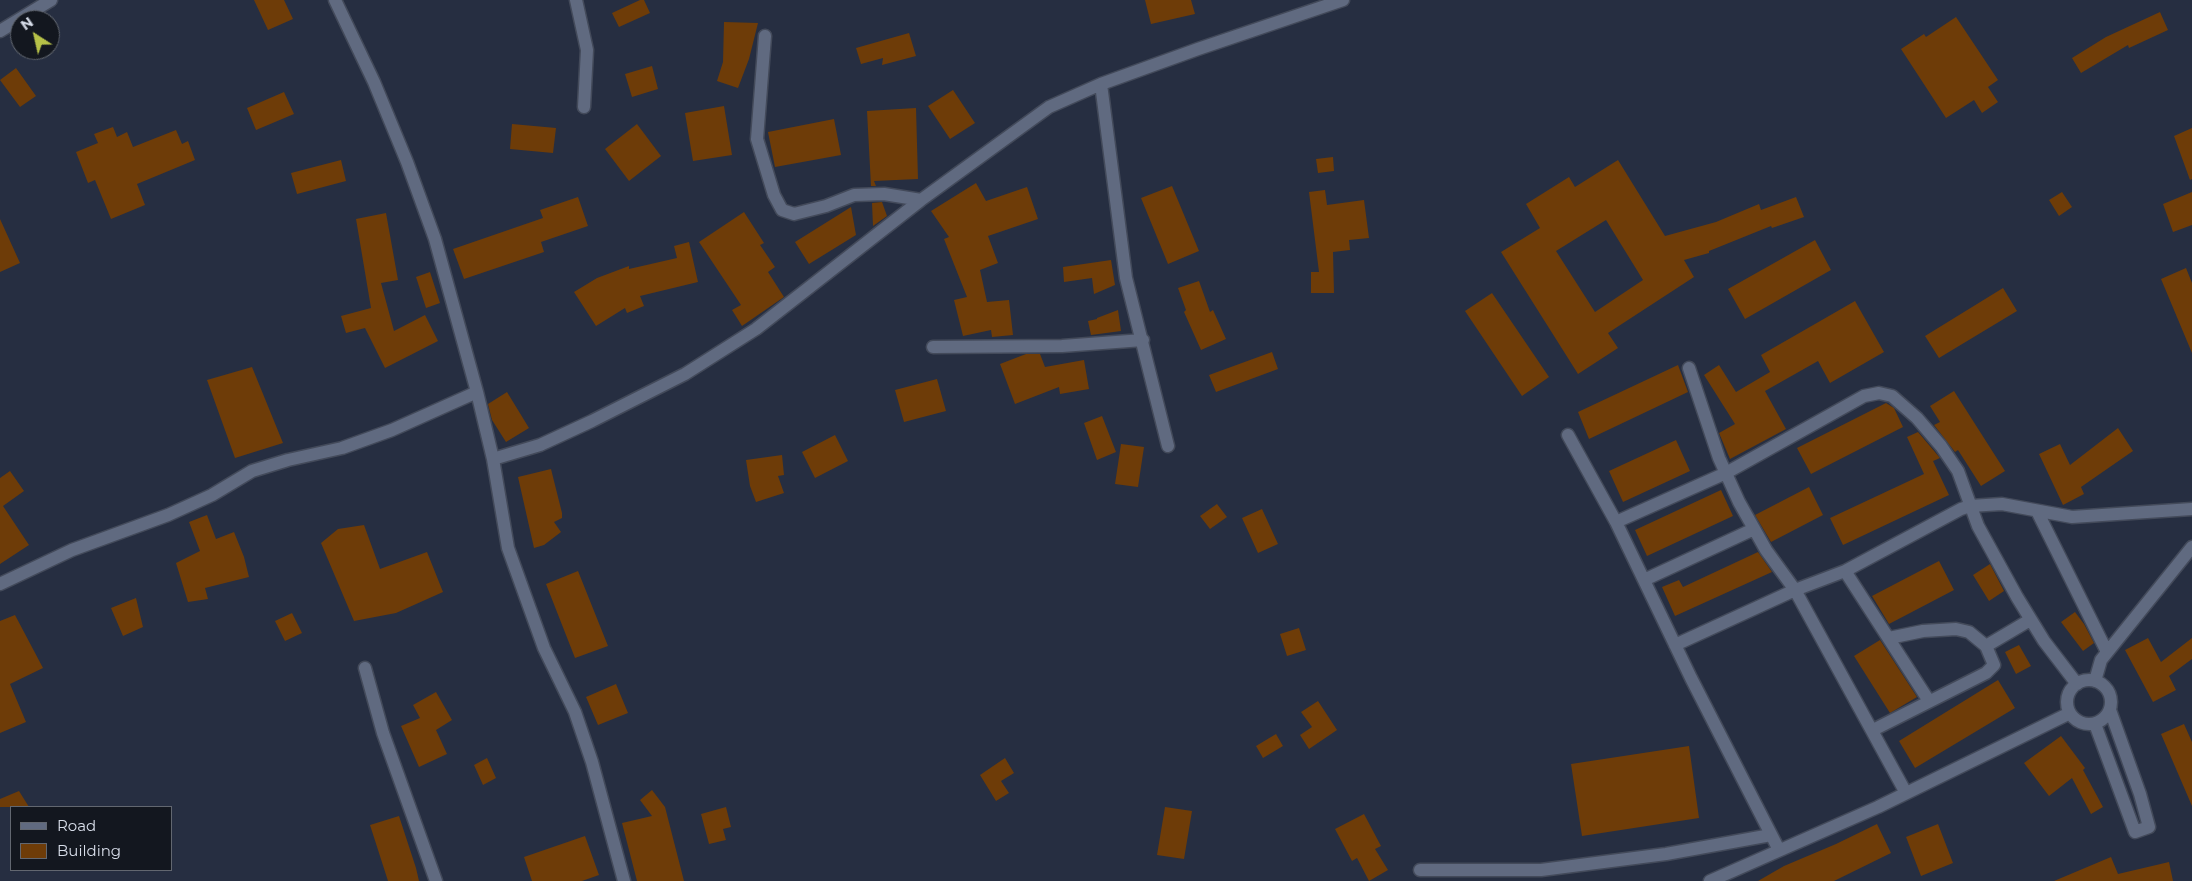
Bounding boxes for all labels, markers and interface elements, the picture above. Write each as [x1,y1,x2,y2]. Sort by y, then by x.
north arrow [10,10,60,60]
text: N [17,13,37,34]
legend [10,806,172,871]
text: Road [57,816,96,835]
text: Building [57,841,121,860]

